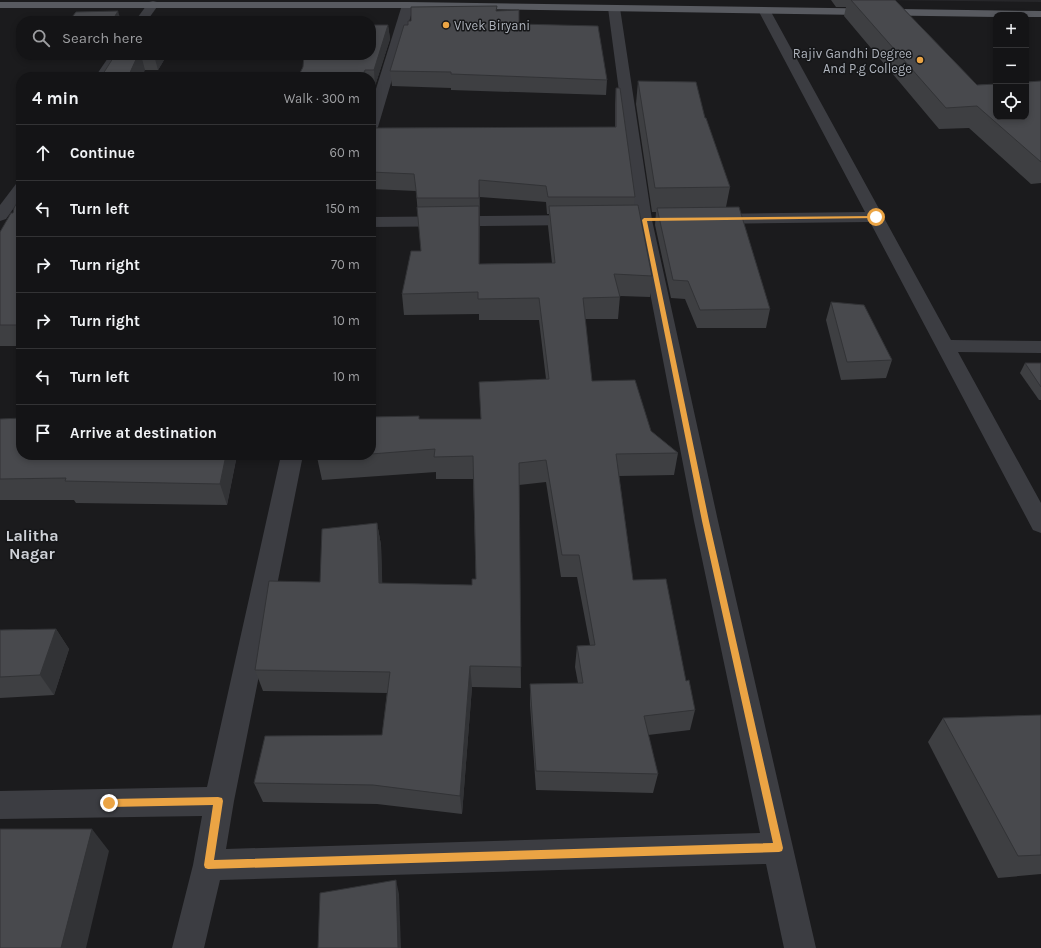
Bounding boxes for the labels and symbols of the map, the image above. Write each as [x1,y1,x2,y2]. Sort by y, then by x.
place label: VIvek Biryani [454,18,530,33]
marker: VIvek Biryani [441,20,451,30]
place label: Rajiv Gandhi Degree And P.g College [793,46,912,76]
marker: Rajiv Gandhi Degree And P.g College [915,55,925,65]
route start [867,208,885,226]
district label: Lalitha Nagar [5,526,59,563]
route end [100,794,118,812]

